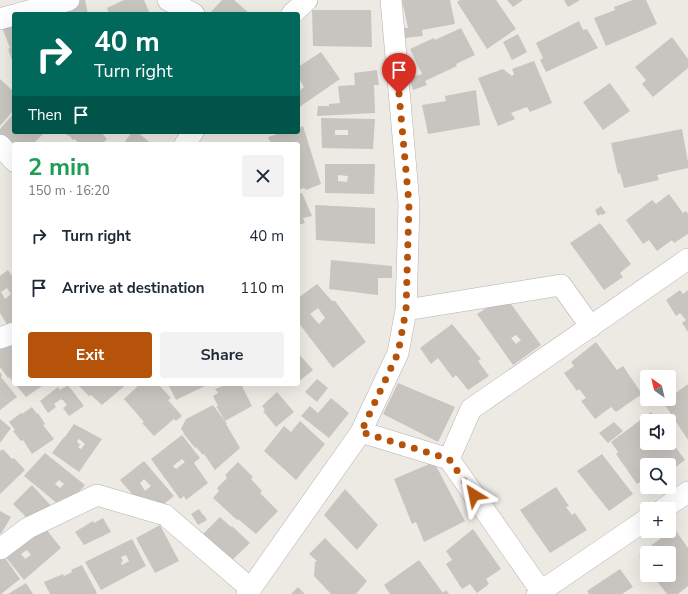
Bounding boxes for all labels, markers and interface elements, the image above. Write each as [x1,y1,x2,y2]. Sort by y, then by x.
text: 40 m [94,23,160,61]
icon: right [28,28,80,80]
pin [382,53,416,94]
text: Turn right [94,59,173,83]
icon: arrive [388,59,410,81]
icon: arrive [70,104,92,126]
text: Then [28,105,62,125]
text: 2 min [28,151,90,183]
button: close [242,155,284,197]
text: 150 m · 16:20 [28,182,110,200]
icon: right [28,225,50,247]
text: Turn right [62,226,131,246]
text: 40 m [249,226,284,246]
icon: arrive [28,277,50,299]
text: Arrive at destination [62,278,205,298]
text: 110 m [240,278,284,298]
button: Exit [28,332,152,378]
button: Share [160,332,284,378]
north arrow [640,370,676,406]
map controls [640,370,676,582]
button: sound [640,414,676,450]
button: search [640,458,676,494]
position arrow [453,474,495,516]
button: + [640,502,676,538]
button: − [640,546,676,582]

